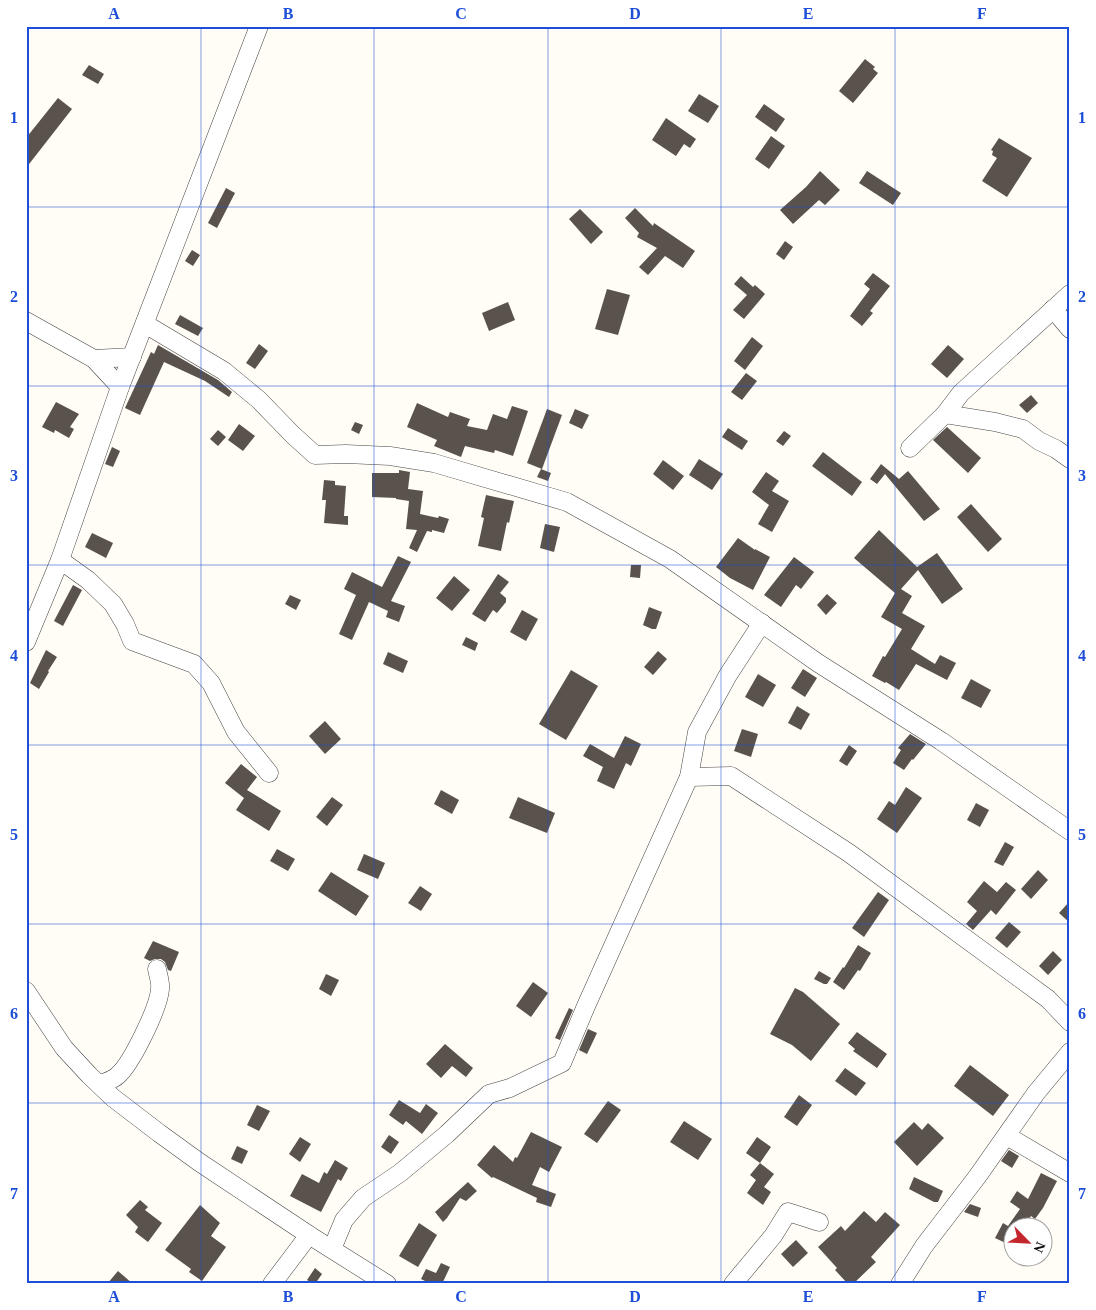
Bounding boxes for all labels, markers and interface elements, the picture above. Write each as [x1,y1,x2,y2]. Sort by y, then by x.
text: A [108,5,120,22]
text: B [283,5,294,22]
text: C [455,5,467,22]
text: D [629,5,641,22]
text: E [803,5,813,22]
text: F [977,5,987,22]
text: 1 [10,109,18,126]
text: 1 [1078,109,1086,126]
text: 2 [10,288,18,305]
text: 2 [1078,288,1086,305]
text: 3 [10,467,18,484]
text: 3 [1078,467,1086,484]
text: 4 [10,647,18,664]
text: 4 [1078,647,1086,664]
text: 5 [10,826,18,843]
text: 5 [1078,826,1086,843]
text: 6 [10,1005,18,1022]
text: 6 [1078,1005,1086,1022]
text: 7 [10,1185,18,1202]
text: 7 [1078,1185,1086,1202]
north arrow [1004,1218,1054,1268]
text: N [1031,1239,1048,1255]
text: A [108,1288,120,1305]
text: B [283,1288,294,1305]
text: C [455,1288,467,1305]
text: D [629,1288,641,1305]
text: E [803,1288,813,1305]
text: F [977,1288,987,1305]

